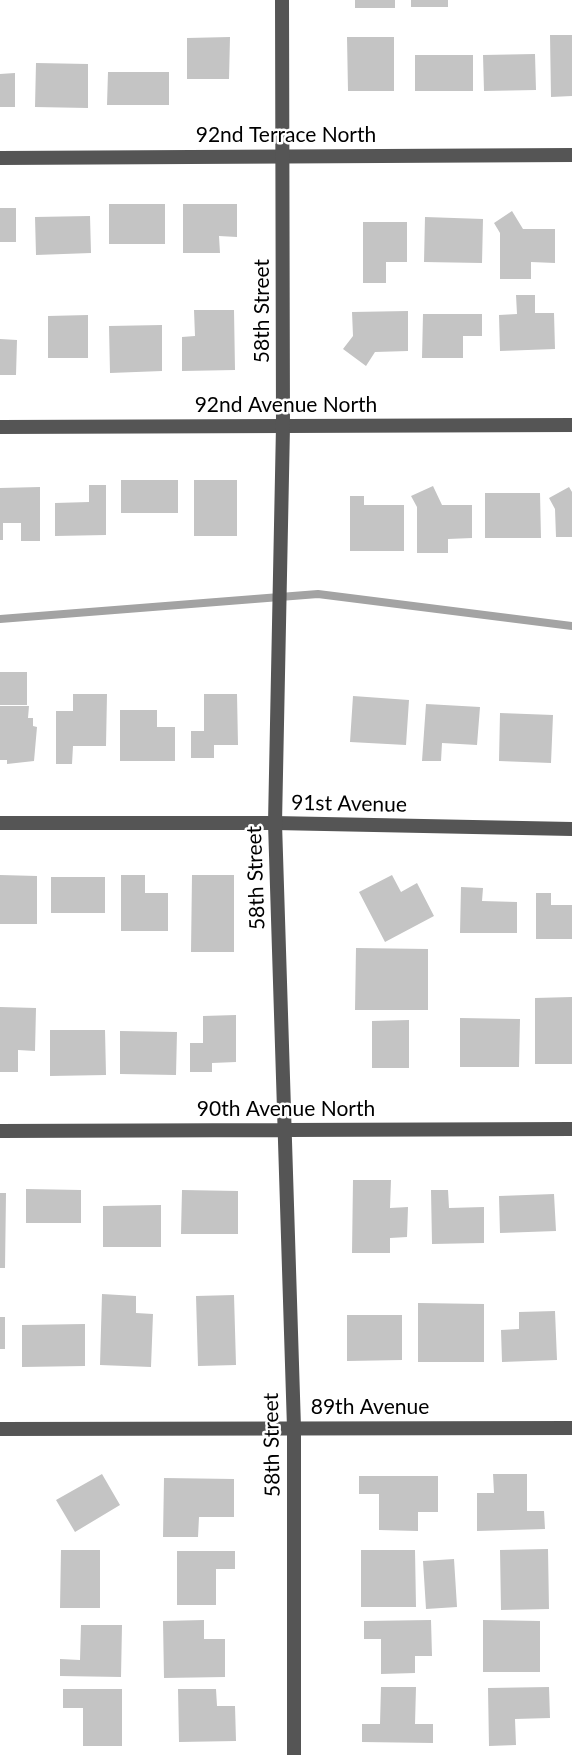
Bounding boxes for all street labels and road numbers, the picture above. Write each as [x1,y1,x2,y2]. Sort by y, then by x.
street label: 92nd Terrace North [196,122,376,148]
street label: 58th Street [249,259,275,363]
street label: 92nd Avenue North [195,392,377,418]
street label: 91st Avenue [291,790,407,818]
street label: 58th Street [242,825,270,931]
street label: 90th Avenue North [197,1096,375,1122]
street label: 58th Street [258,1393,286,1497]
street label: 89th Avenue [311,1394,429,1420]

